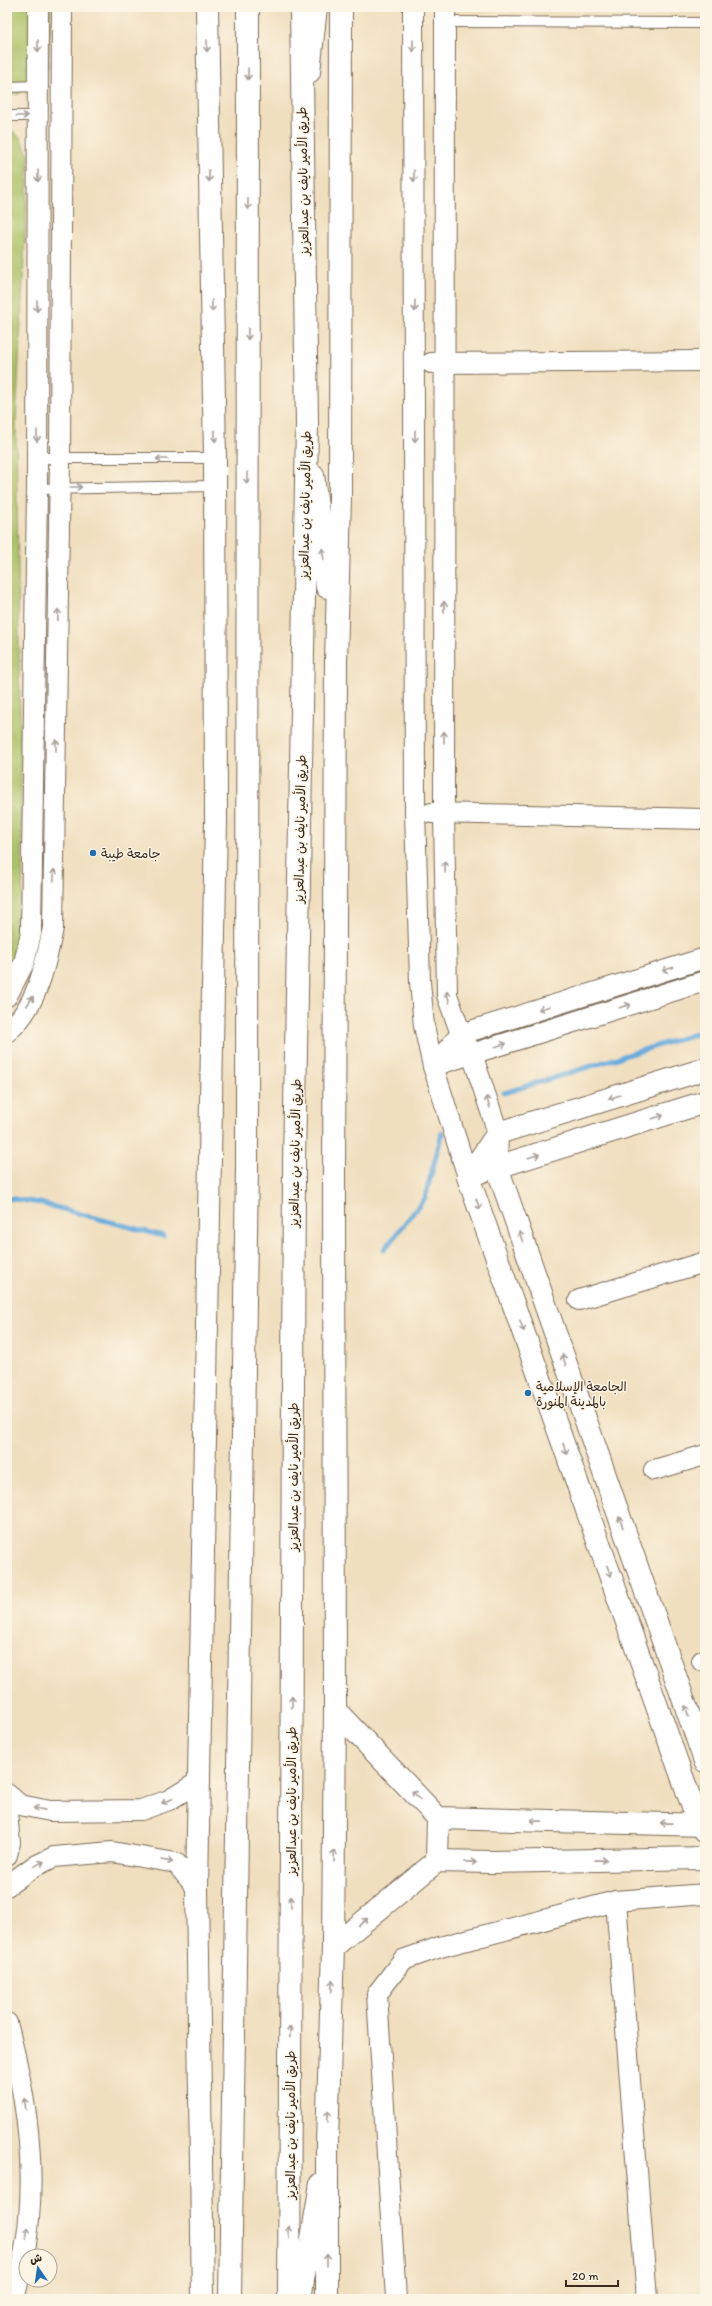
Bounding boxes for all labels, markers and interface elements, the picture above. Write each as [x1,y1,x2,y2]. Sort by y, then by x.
one-way arrow [34,39,42,52]
one-way arrow [203,39,211,52]
one-way arrow [409,39,417,52]
one-way arrow [244,67,252,80]
street label: طريق الأمير نايف بن عبدالعزيز [293,106,313,257]
one-way arrow [15,112,28,120]
one-way arrow [34,169,42,182]
one-way arrow [206,169,213,182]
one-way arrow [410,169,418,182]
one-way arrow [244,197,252,210]
one-way arrow [33,299,41,312]
one-way arrow [208,299,216,312]
one-way arrow [411,299,419,312]
one-way arrow [244,327,252,340]
one-way arrow [33,429,41,442]
one-way arrow [211,429,219,442]
one-way arrow [411,429,419,442]
street label: طريق الأمير نايف بن عبدالعزيز [295,430,315,581]
one-way arrow [156,455,169,463]
one-way arrow [243,471,251,484]
one-way arrow [69,483,82,491]
one-way arrow [319,548,326,561]
one-way arrow [440,601,448,614]
one-way arrow [54,609,62,622]
one-way arrow [440,731,448,744]
one-way arrow [52,739,60,752]
street label: طريق الأمير نايف بن عبدالعزيز [290,754,310,905]
place label: جامعة طيبة [101,846,161,862]
marker: جامعة طيبة [88,848,98,858]
one-way arrow [441,861,449,874]
one-way arrow [50,869,58,882]
one-way arrow [661,966,674,973]
one-way arrow [444,991,452,1004]
one-way arrow [26,996,34,1007]
one-way arrow [618,1002,631,1009]
one-way arrow [537,1005,550,1012]
one-way arrow [494,1041,507,1048]
street label: طريق الأمير نايف بن عبدالعزيز [285,1078,305,1229]
one-way arrow [608,1094,621,1101]
one-way arrow [484,1096,491,1109]
one-way arrow [651,1113,664,1120]
one-way arrow [527,1152,540,1159]
one-way arrow [475,1197,482,1210]
one-way arrow [517,1232,525,1244]
one-way arrow [518,1320,526,1332]
one-way arrow [560,1354,568,1366]
place label: الجامعة الإسلامية بالمدينة المنورة [536,1379,627,1410]
marker: الجامعة الإسلامية بالمدينة المنورة [523,1388,533,1398]
street label: طريق الأمير نايف بن عبدالعزيز [285,1403,302,1552]
one-way arrow [562,1442,570,1454]
one-way arrow [617,1517,625,1529]
one-way arrow [606,1564,613,1577]
one-way arrow [288,1696,296,1709]
one-way arrow [683,1705,691,1717]
street label: طريق الأمير نايف بن عبدالعزيز [283,1727,300,1876]
one-way arrow [411,1790,421,1800]
one-way arrow [161,1797,173,1805]
one-way arrow [32,1804,45,1812]
one-way arrow [530,1817,543,1825]
one-way arrow [660,1819,673,1827]
one-way arrow [330,1850,338,1863]
one-way arrow [594,1856,607,1864]
one-way arrow [160,1858,173,1866]
one-way arrow [464,1858,477,1866]
one-way arrow [33,1860,45,1867]
one-way arrow [287,1896,295,1909]
one-way arrow [358,1918,369,1926]
one-way arrow [328,1980,336,1993]
one-way arrow [286,2026,294,2039]
street label: طريق الأمير نايف بن عبدالعزيز [282,2051,299,2200]
one-way arrow [20,2098,28,2111]
one-way arrow [324,2110,331,2123]
one-way arrow [285,2226,293,2239]
one-way arrow [23,2227,31,2240]
north arrow [18,2248,58,2288]
text: ش [29,2251,43,2266]
one-way arrow [323,2254,331,2267]
scale bar [566,2262,618,2288]
text: 20 m [572,2269,599,2283]

